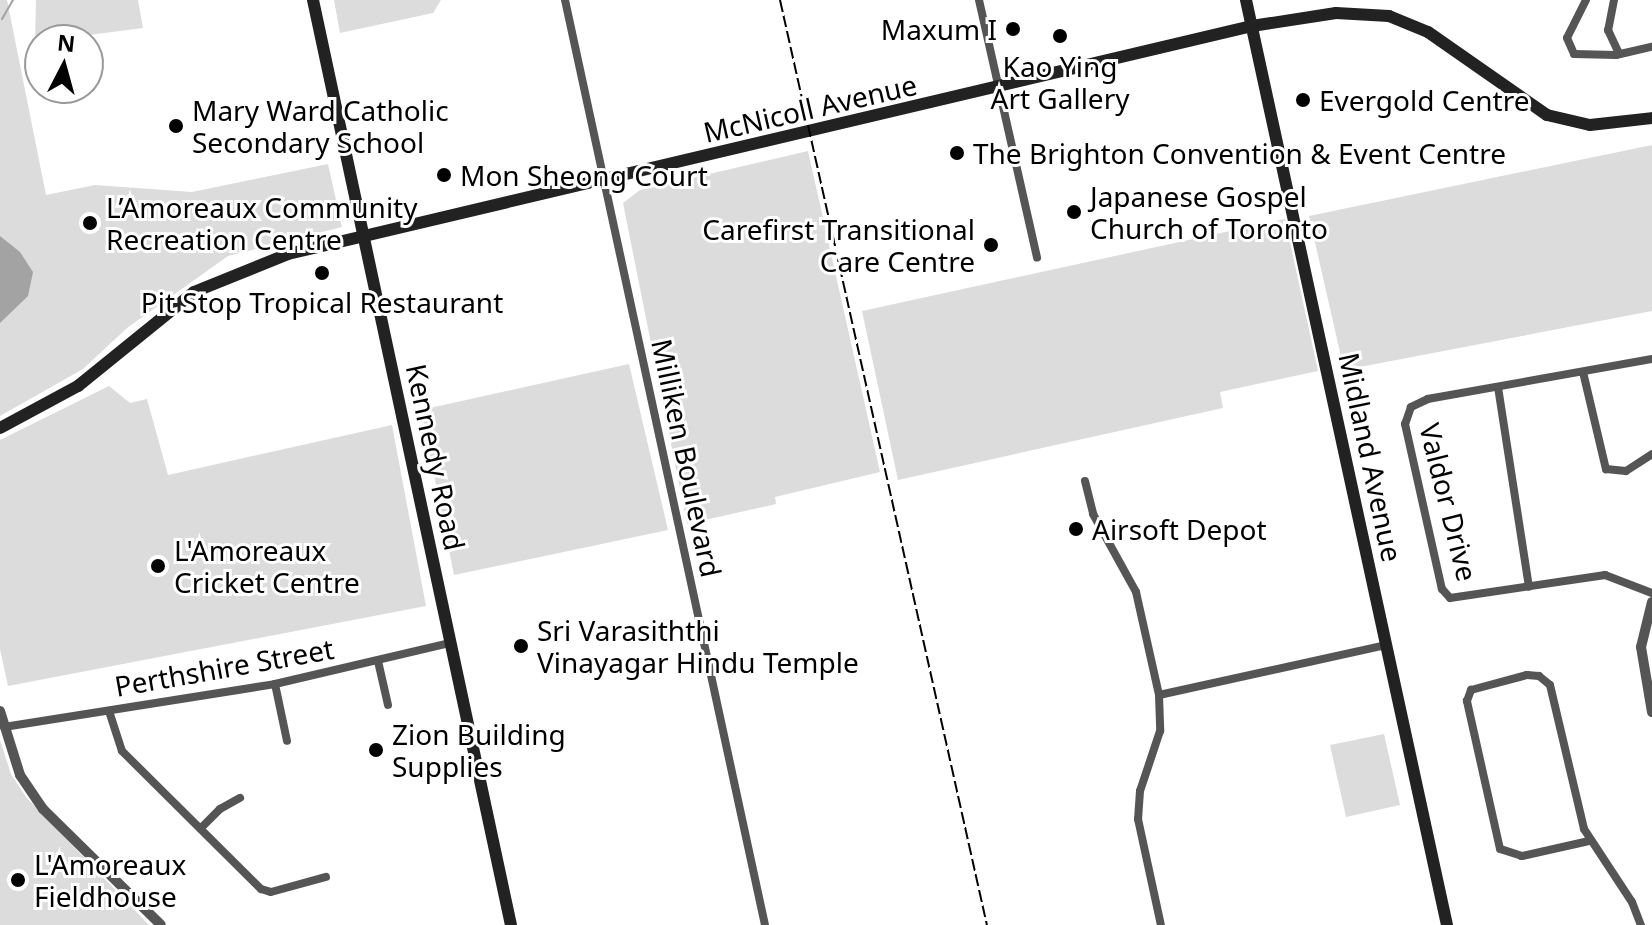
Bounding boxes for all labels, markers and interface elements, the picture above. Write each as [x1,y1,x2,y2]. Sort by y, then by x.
place label: Maxum I [881,12,997,46]
marker: Maxum I [1004,20,1022,38]
north arrow [24,24,104,104]
text: N [56,26,77,58]
marker: Kao Ying Art Gallery [1051,27,1069,45]
place label: Kao Ying Art Gallery [990,49,1130,115]
street label: McNicoll Avenue [700,67,920,149]
place label: Evergold Centre [1319,83,1529,117]
marker: Evergold Centre [1294,91,1312,109]
place label: Mary Ward Catholic Secondary School [192,93,449,159]
marker: Mary Ward Catholic Secondary School [167,117,185,135]
place label: The Brighton Convention & Event Centre [973,136,1506,170]
marker: The Brighton Convention & Event Centre [948,144,966,162]
place label: Mon Sheong Court [460,158,708,192]
marker: Mon Sheong Court [435,166,453,184]
place label: Japanese Gospel Church of Toronto [1090,179,1328,245]
place label: L’Amoreaux Community Recreation Centre [106,190,417,256]
marker: Japanese Gospel Church of Toronto [1065,203,1083,221]
place label: Carefirst Transitional Care Centre [702,212,975,278]
marker: L’Amoreaux Community Recreation Centre [81,214,99,232]
marker: Carefirst Transitional Care Centre [982,236,1000,254]
marker: Pit Stop Tropical Restaurant [313,264,331,282]
place label: Pit Stop Tropical Restaurant [141,285,503,319]
street label: Milliken Boulevard [645,336,729,580]
street label: Midland Avenue [1332,349,1410,565]
street label: Kennedy Road [400,361,472,553]
street label: Valdor Drive [1413,420,1485,584]
place label: Airsoft Depot [1092,512,1267,546]
marker: Airsoft Depot [1067,520,1085,538]
place label: L'Amoreaux Cricket Centre [174,533,360,599]
marker: L'Amoreaux Cricket Centre [149,557,167,575]
place label: Sri Varasiththi Vinayagar Hindu Temple [537,613,859,679]
street label: Perthshire Street [112,631,336,703]
marker: Sri Varasiththi Vinayagar Hindu Temple [512,637,530,655]
place label: Zion Building Supplies [392,717,566,783]
marker: Zion Building Supplies [367,741,385,759]
place label: L'Amoreaux Fieldhouse [34,847,186,913]
marker: L'Amoreaux Fieldhouse [9,871,27,889]

